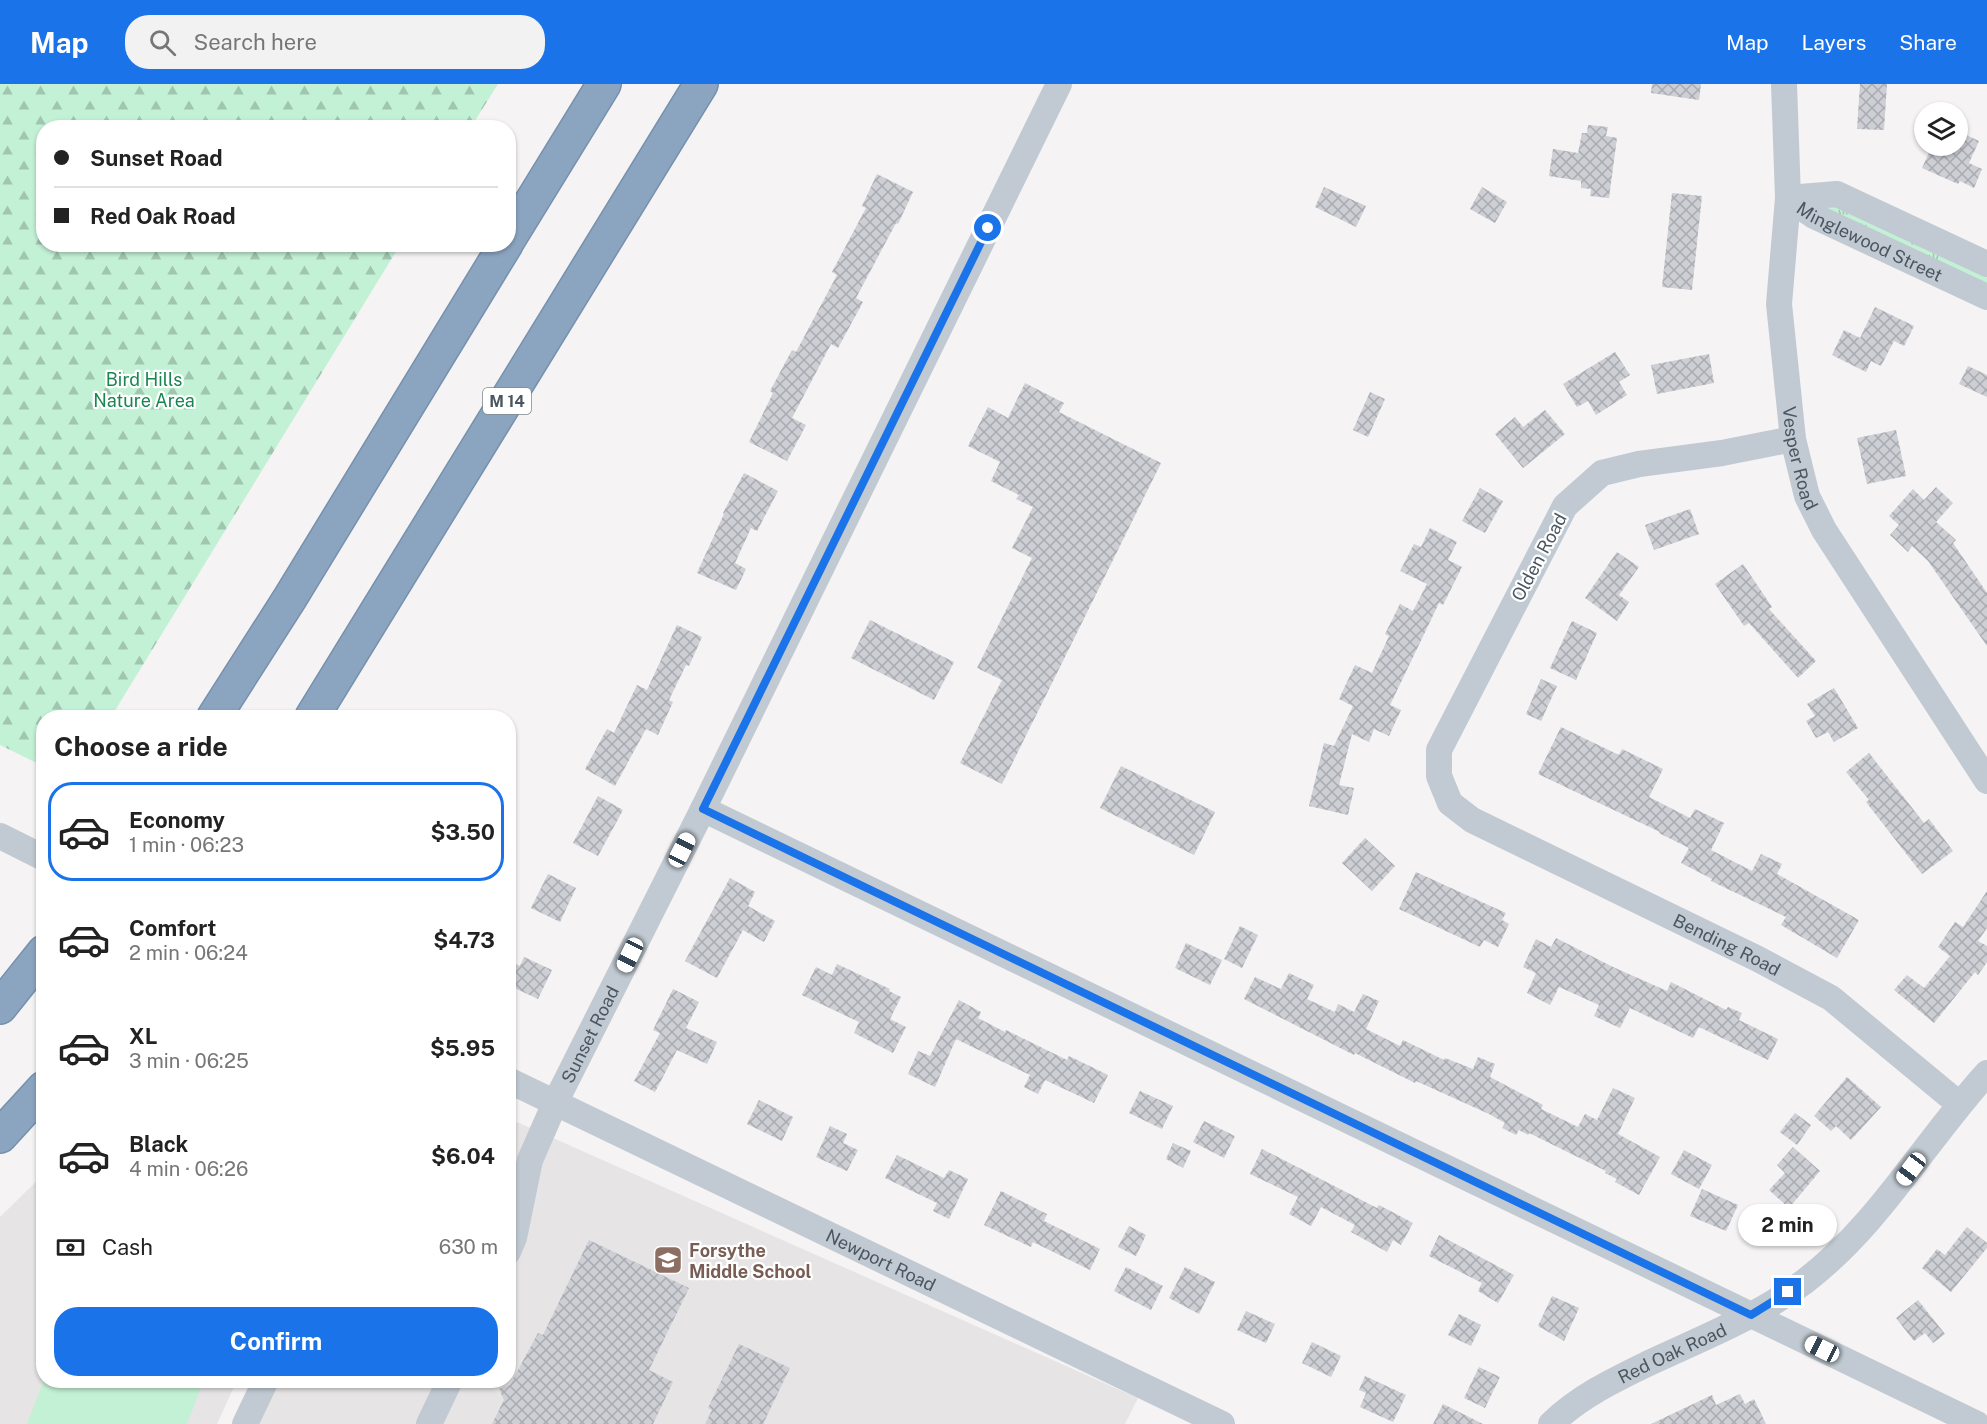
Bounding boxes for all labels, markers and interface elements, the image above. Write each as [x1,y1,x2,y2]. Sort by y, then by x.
search box [125,15,545,69]
text: Map [30,26,89,59]
icon: search [146,26,179,59]
text: Search here [194,29,317,55]
text: Map [1726,30,1769,55]
text: Layers [1802,30,1866,55]
text: Share [1899,30,1957,55]
map controls [1914,102,1968,156]
button: layers [1914,102,1968,156]
text: Sunset Road [90,145,223,171]
street label: Minglewood Street [1793,197,1946,285]
text: Red Oak Road [90,203,236,229]
route start [974,214,1001,241]
park label: Bird Hills Nature Area [93,369,195,411]
road number: M 14 [483,388,531,414]
street label: Vesper Road [1779,405,1823,513]
street label: Olden Road [1507,510,1571,604]
text: Choose a ride [54,730,228,762]
icon: car [57,805,111,859]
text: Economy [129,807,225,833]
text: $3.50 [430,819,495,845]
car [666,830,698,870]
text: 1 min · 06:23 [129,833,244,857]
street label: Bending Road [1670,909,1784,980]
icon: car [57,913,111,967]
text: Comfort [129,915,216,941]
text: $4.73 [433,927,495,953]
car [614,935,646,975]
text: 2 min · 06:24 [129,941,248,965]
street label: Sunset Road [556,982,623,1086]
icon: car [57,1021,111,1075]
text: XL [129,1023,157,1049]
text: $5.95 [430,1035,495,1061]
text: 3 min · 06:25 [129,1049,249,1073]
icon: car [57,1129,111,1183]
text: Black [129,1131,188,1157]
text: $6.04 [431,1143,495,1169]
car [1893,1149,1929,1189]
text: 4 min · 06:26 [129,1157,248,1181]
callout: 2 min [1738,1205,1838,1247]
text: 2 min [1761,1213,1814,1237]
street label: Newport Road [823,1224,939,1295]
icon: cash [54,1231,87,1264]
text: Cash [102,1234,153,1260]
text: 630 m [439,1235,498,1259]
place label: Forsythe Middle School [689,1240,812,1282]
school or university icon: Forsythe Middle School [652,1244,684,1276]
route end [1774,1278,1801,1305]
button: Confirm [54,1307,498,1376]
street label: Red Oak Road [1614,1319,1730,1387]
car [1802,1333,1842,1365]

